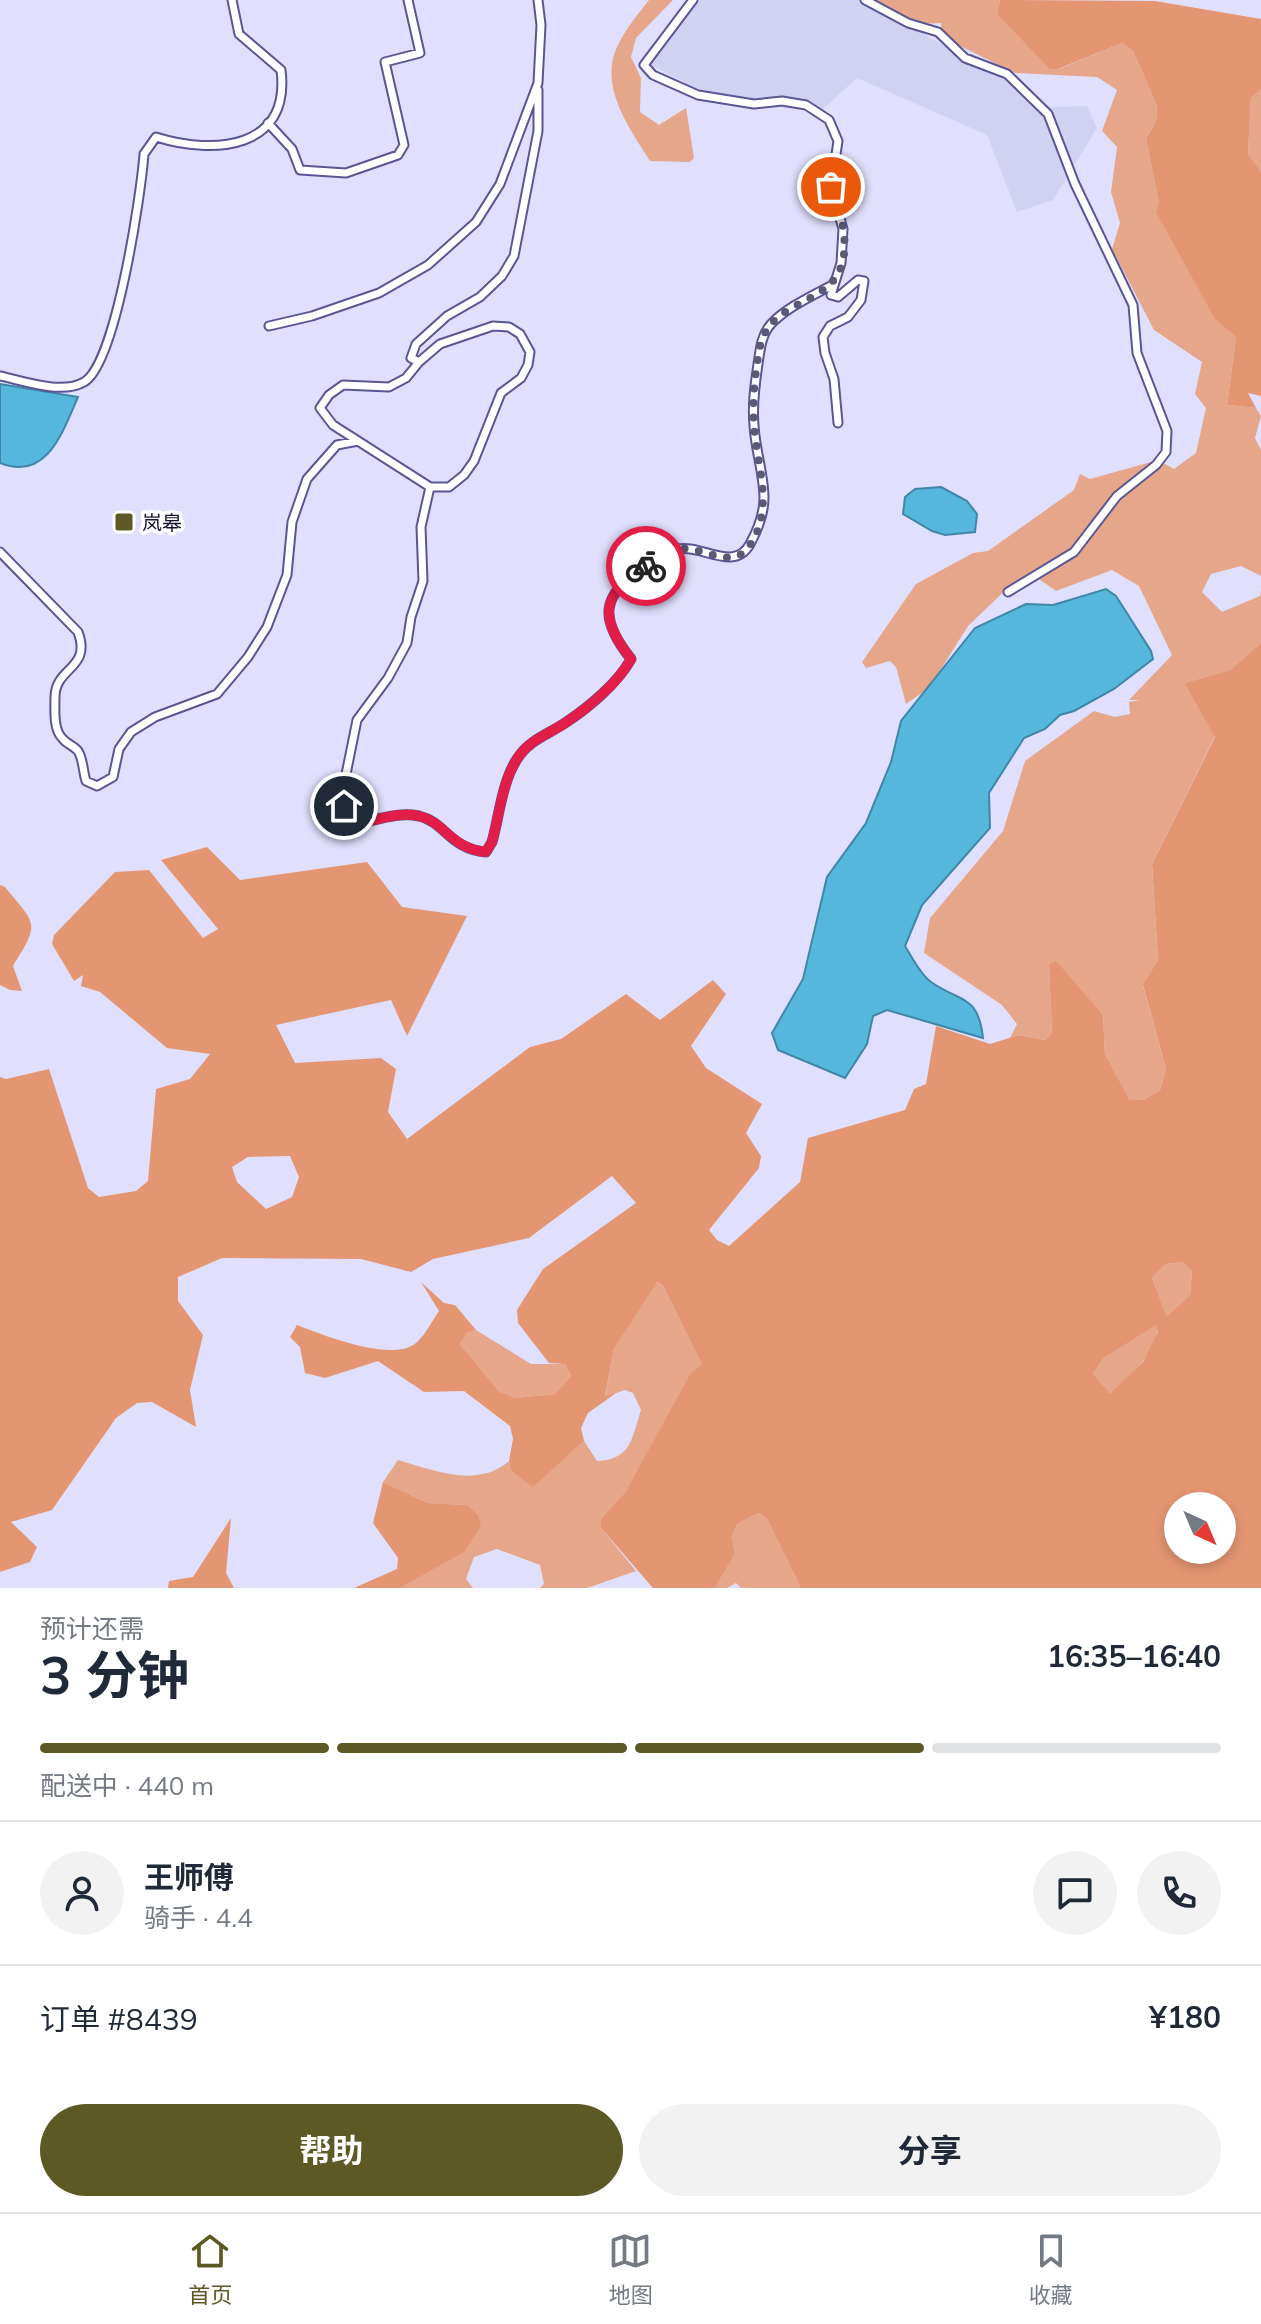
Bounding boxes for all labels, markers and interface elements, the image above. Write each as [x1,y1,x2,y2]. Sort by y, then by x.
pin [797,153,865,221]
icon: bag [809,165,853,209]
place label: 岚皋 [142,510,182,535]
marker: 岚皋 [113,511,135,533]
courier [606,526,686,606]
icon: bike [624,544,668,588]
pin [310,772,378,840]
icon: home [322,784,366,828]
north arrow [1164,1492,1236,1564]
map controls [1164,1492,1236,1564]
text: 预计还需 [40,1612,144,1645]
text: 16:35–16:40 [1047,1637,1221,1675]
text: 3 分钟 [40,1642,189,1707]
text: 配送中 · 440 m [40,1769,214,1802]
button: person [40,1851,124,1935]
button: chat [1033,1851,1117,1935]
button: phone [1137,1851,1221,1935]
text: 王师傅 [144,1858,234,1896]
text: 骑手 · 4.4 [144,1901,253,1934]
text: ¥180 [1149,1998,1221,2036]
text: 订单 #8439 [40,2000,198,2038]
button: 帮助 [40,2104,623,2196]
button: 分享 [639,2104,1221,2196]
tab: 首页 [188,2229,232,2309]
tab: 地图 [608,2229,653,2309]
tab: 收藏 [1029,2229,1073,2309]

